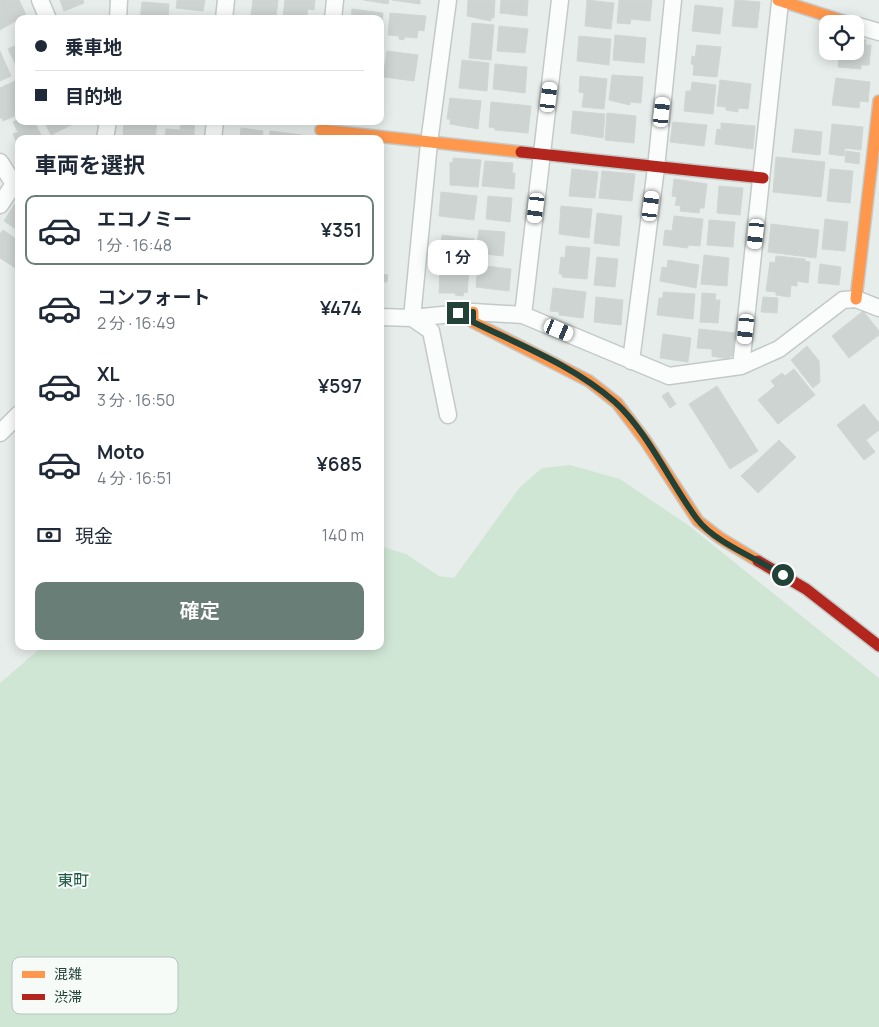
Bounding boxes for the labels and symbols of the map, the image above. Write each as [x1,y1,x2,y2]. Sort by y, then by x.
car [539,81,558,113]
car [652,96,671,128]
car [641,190,660,222]
car [526,192,545,224]
car [746,218,765,250]
callout: 1 分 [428,240,488,276]
route end [447,302,469,324]
car [736,313,755,345]
car [542,317,575,343]
route start [772,564,794,586]
district label: 東町 [57,869,89,891]
legend [12,957,178,1014]
text: 混雑 [54,964,82,983]
text: 渋滞 [54,987,82,1006]

